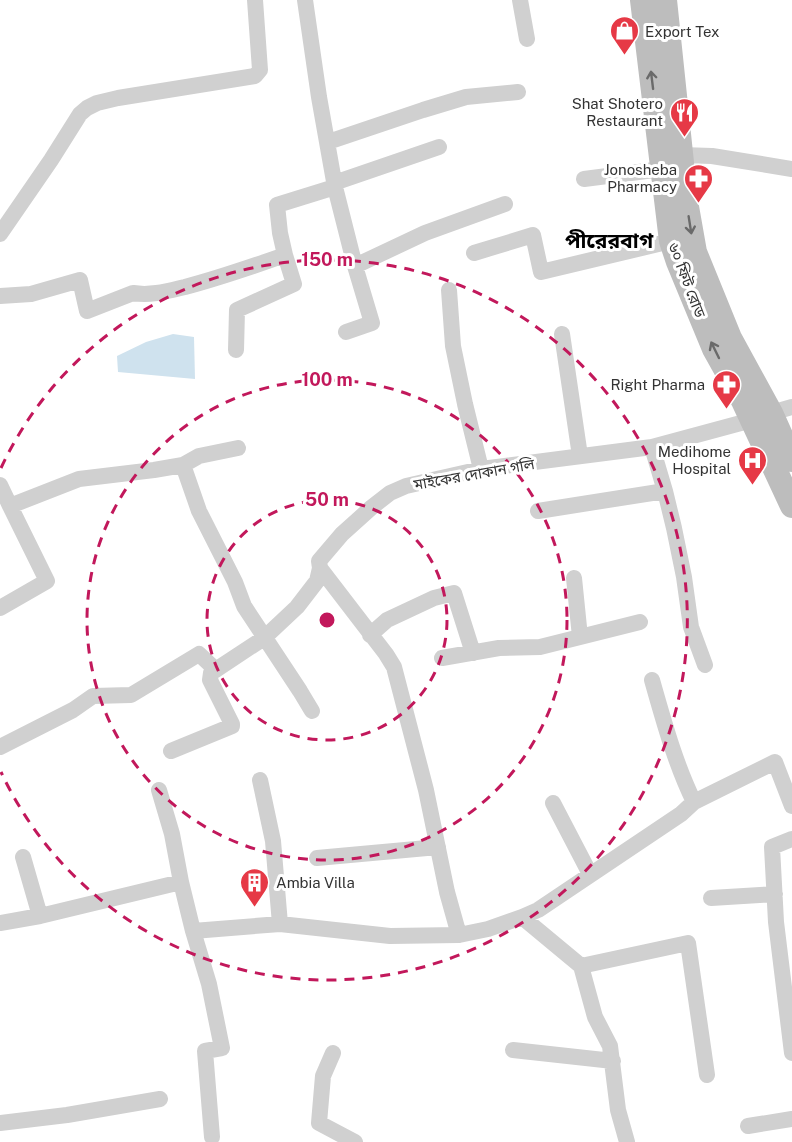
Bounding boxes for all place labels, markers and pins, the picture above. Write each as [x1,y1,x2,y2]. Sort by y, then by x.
shop icon: Export Tex [608,15,640,57]
place label: Export Tex [645,23,719,40]
place label: Shat Shotero Restaurant [572,95,663,129]
restaurant icon: Shat Shotero Restaurant [668,96,700,138]
place label: Jonosheba Pharmacy [604,161,677,195]
pharmacy icon: Jonosheba Pharmacy [682,162,714,204]
pharmacy icon: Right Pharma [710,368,742,410]
place label: Right Pharma [611,376,705,393]
place label: Medihome Hospital [658,443,731,477]
hospital icon: Medihome Hospital [736,444,768,486]
centre of rings [317,610,337,630]
building icon: Ambia Villa [239,866,271,908]
place label: Ambia Villa [276,874,355,891]

